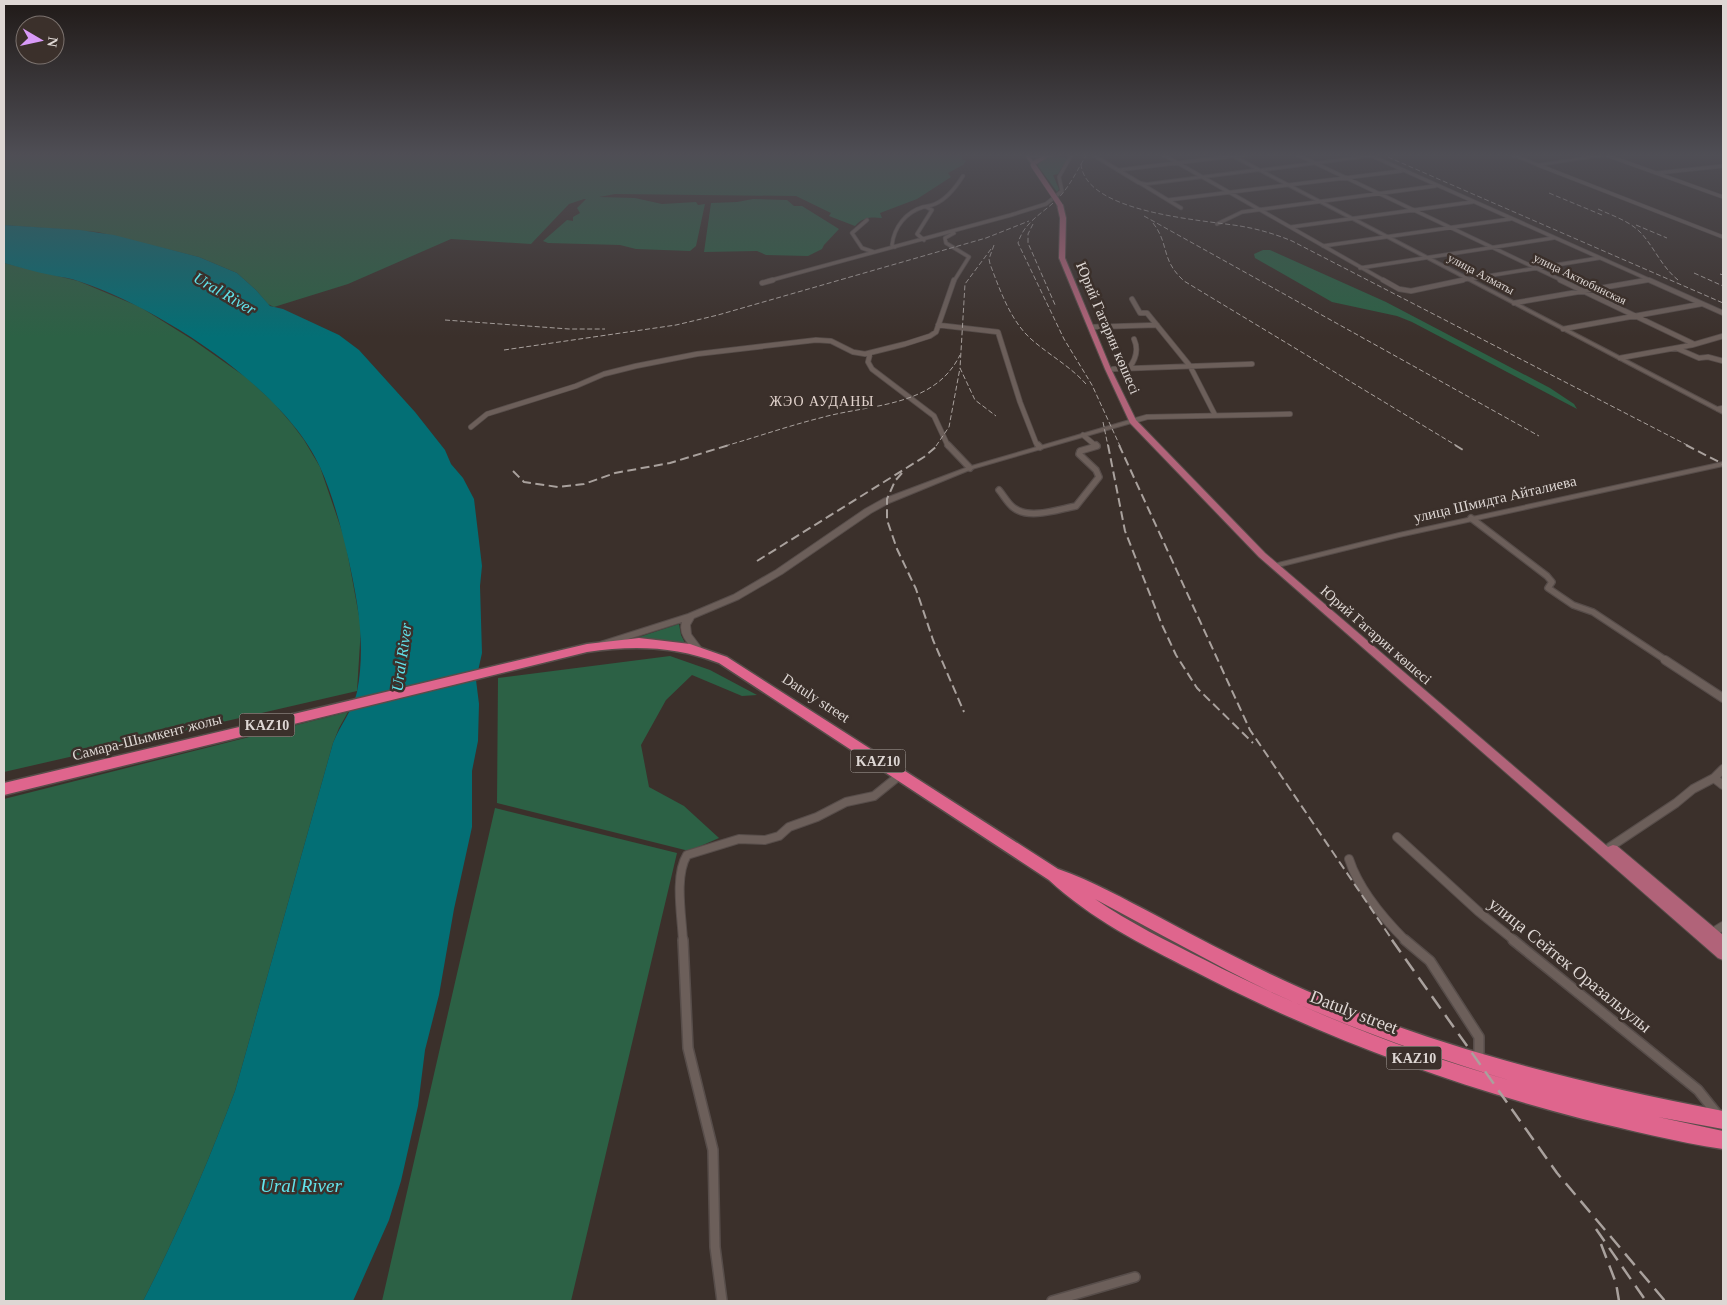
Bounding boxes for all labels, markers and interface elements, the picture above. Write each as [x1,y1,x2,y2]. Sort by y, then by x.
north arrow [15,15,65,65]
text: N [44,36,61,48]
street label: улица Актюбинская [1531,250,1629,308]
street label: улица Алматы [1445,251,1517,297]
street label: Юрий Гагарин көшесі [1073,260,1143,396]
water label: Ural River [191,269,259,318]
district label: ЖЭО АУДАНЫ [770,394,874,409]
street label: улица Шмидта Айталиева [1412,472,1578,526]
street label: Юрий Гагарин көшесі [1317,582,1435,688]
water label: Ural River [388,621,415,692]
street label: Datuly street [779,670,853,726]
street label: Самара-Шымкент жолы [71,711,223,763]
road number: KAZ10 [240,714,294,736]
road number: KAZ10 [850,749,906,772]
street label: улица Сейтек Оразалыулы [1485,893,1655,1037]
street label: Datuly street [1307,986,1401,1038]
road number: KAZ10 [1386,1046,1442,1070]
water label: Ural River [260,1175,342,1196]

